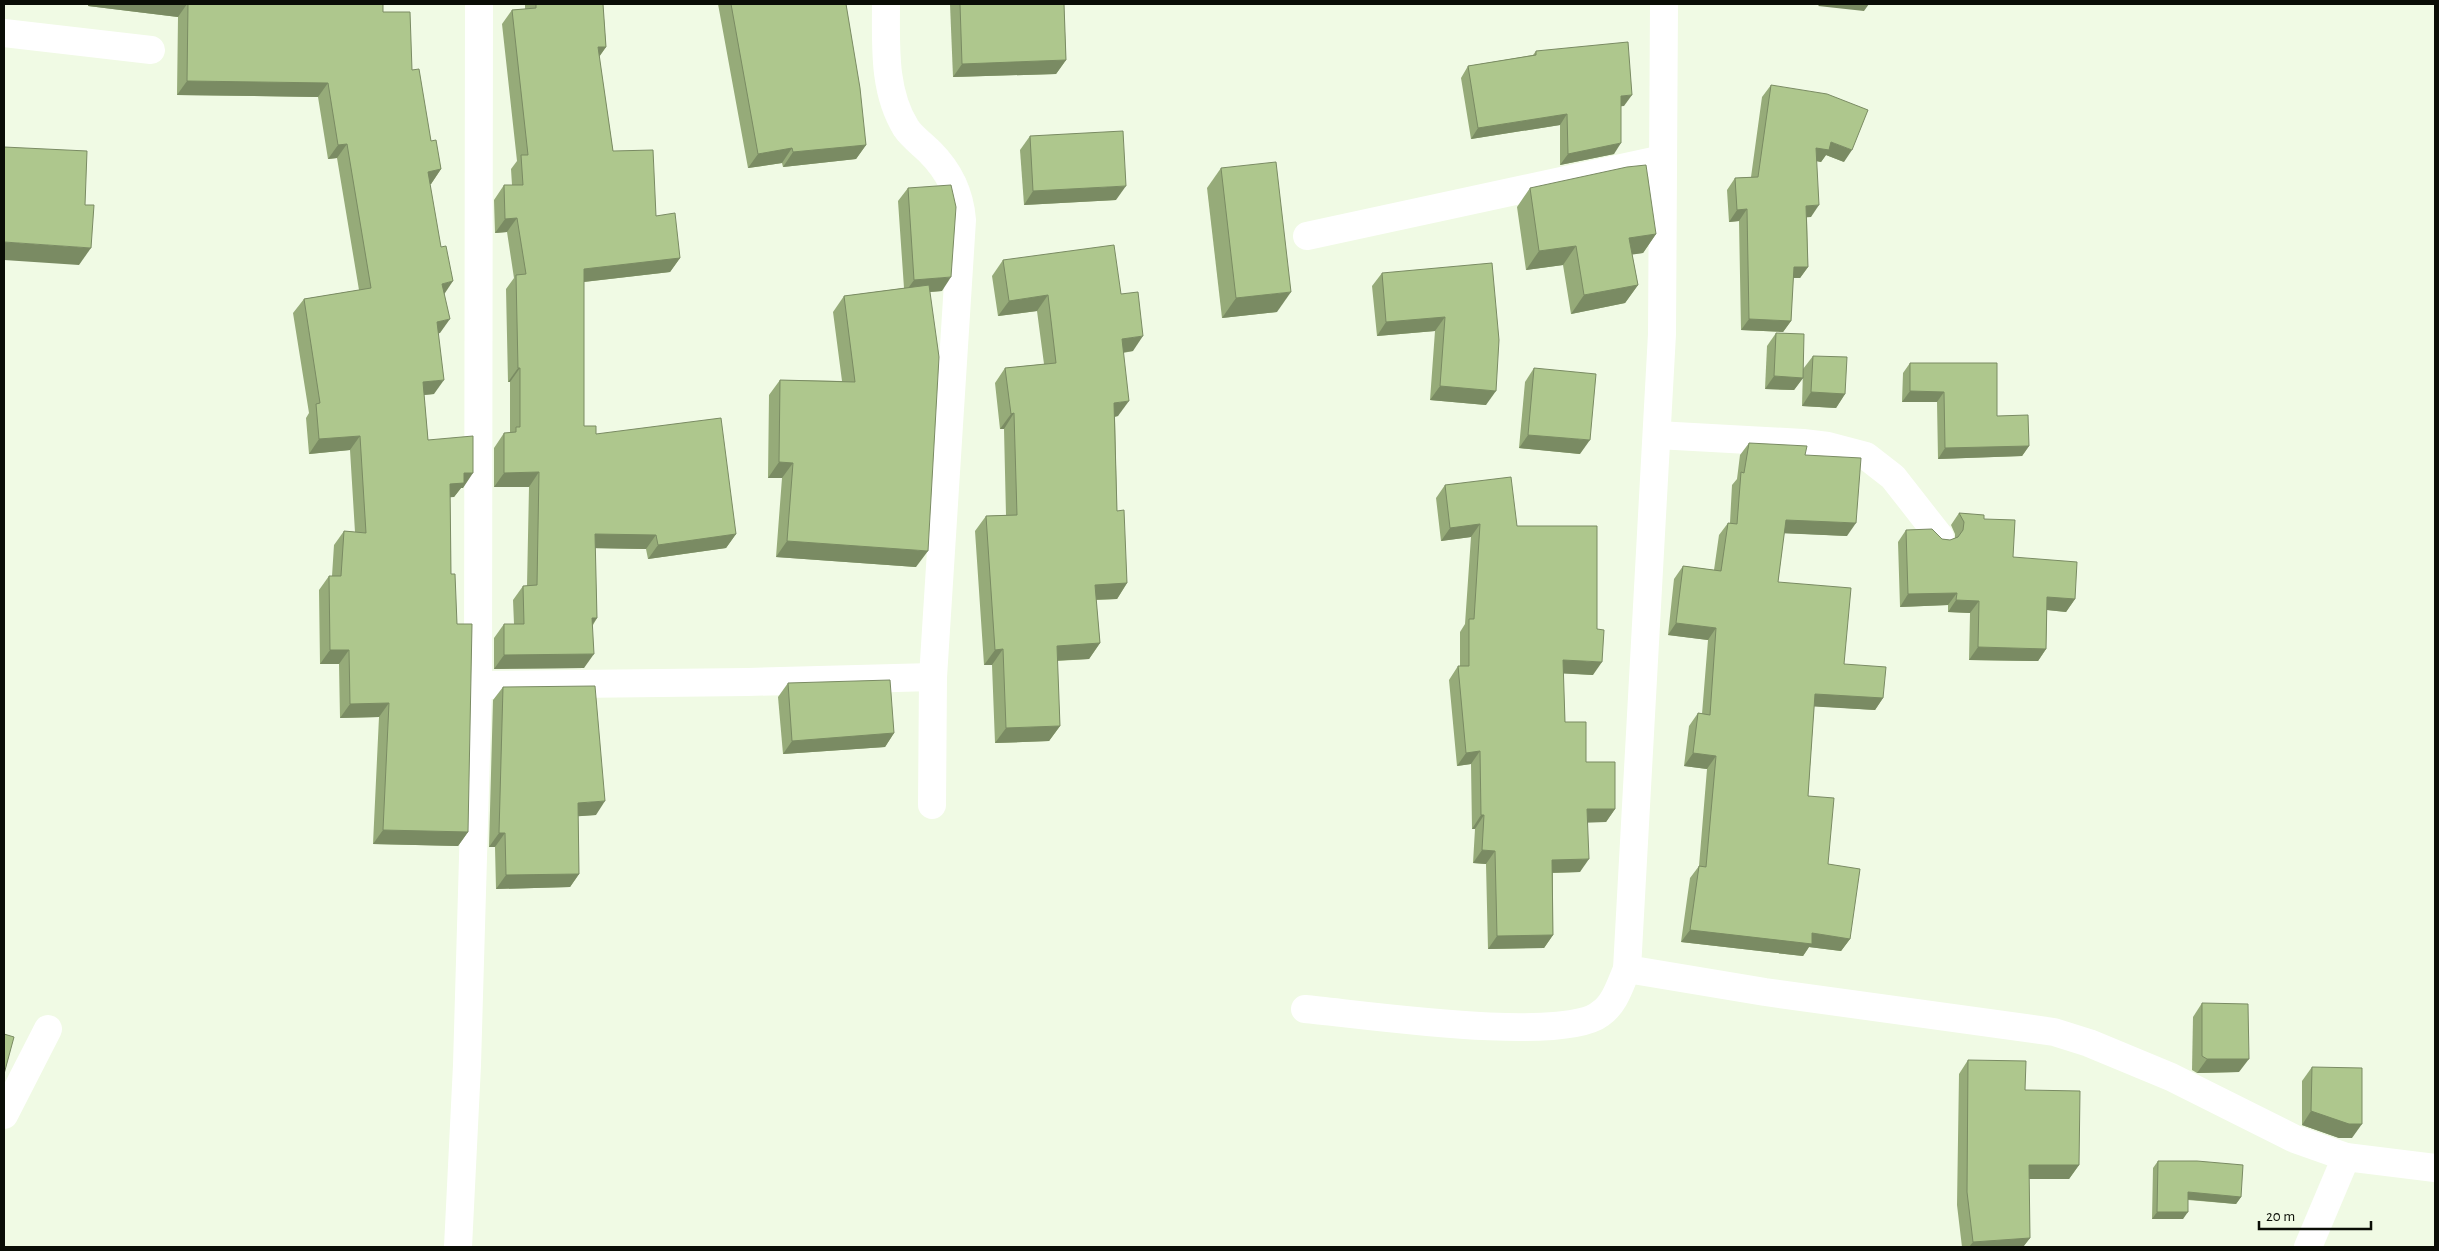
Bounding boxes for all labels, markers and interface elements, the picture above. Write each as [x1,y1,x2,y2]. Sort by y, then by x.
scale bar [2259,1198,2372,1230]
text: 20 m [2266,1209,2295,1224]

